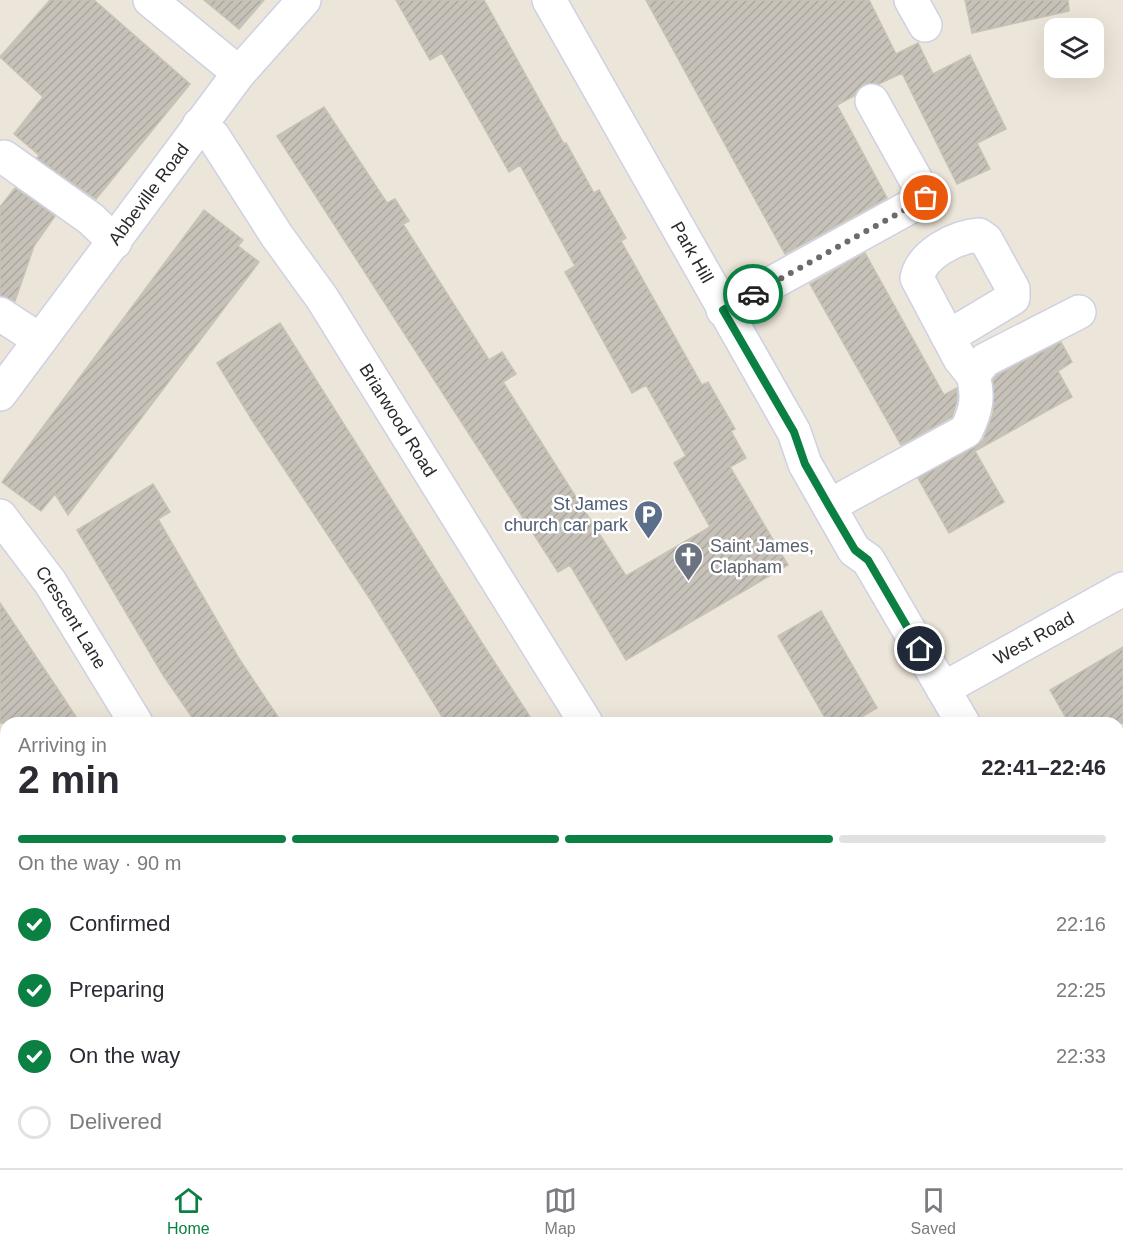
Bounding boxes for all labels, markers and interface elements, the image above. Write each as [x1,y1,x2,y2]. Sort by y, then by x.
map controls [1044,18,1104,78]
button: layers [1044,18,1104,78]
street label: Abbeville Road [105,140,193,249]
pin [900,172,951,223]
icon: bag [909,181,942,214]
street label: Park Hill [667,218,717,286]
courier [723,264,783,324]
icon: car [737,278,770,311]
street label: Briarwood Road [355,360,440,480]
place label: St James church car park [504,494,629,535]
parking icon: St James church car park [633,498,665,540]
place label: Saint James, Clapham [710,536,814,577]
church icon: Saint James, Clapham [673,540,705,582]
street label: Crescent Lane [32,562,110,672]
street label: West Road [990,608,1078,669]
pin [894,623,945,674]
icon: home [903,632,936,665]
text: Arriving in [18,734,107,756]
text: 22:41–22:46 [981,755,1106,780]
text: 2 min [18,758,120,801]
text: On the way · 90 m [18,852,181,874]
icon: check [18,908,51,941]
text: Confirmed [69,911,170,936]
text: 22:16 [1056,913,1106,935]
icon: check [18,974,51,1007]
text: Preparing [69,977,164,1002]
text: 22:25 [1056,979,1106,1001]
icon: check [18,1040,51,1073]
text: On the way [69,1043,180,1068]
text: 22:33 [1056,1045,1106,1067]
text: Delivered [69,1109,162,1134]
tab: Home [167,1184,210,1238]
tab: Map [544,1184,577,1238]
tab: Saved [911,1184,956,1238]

